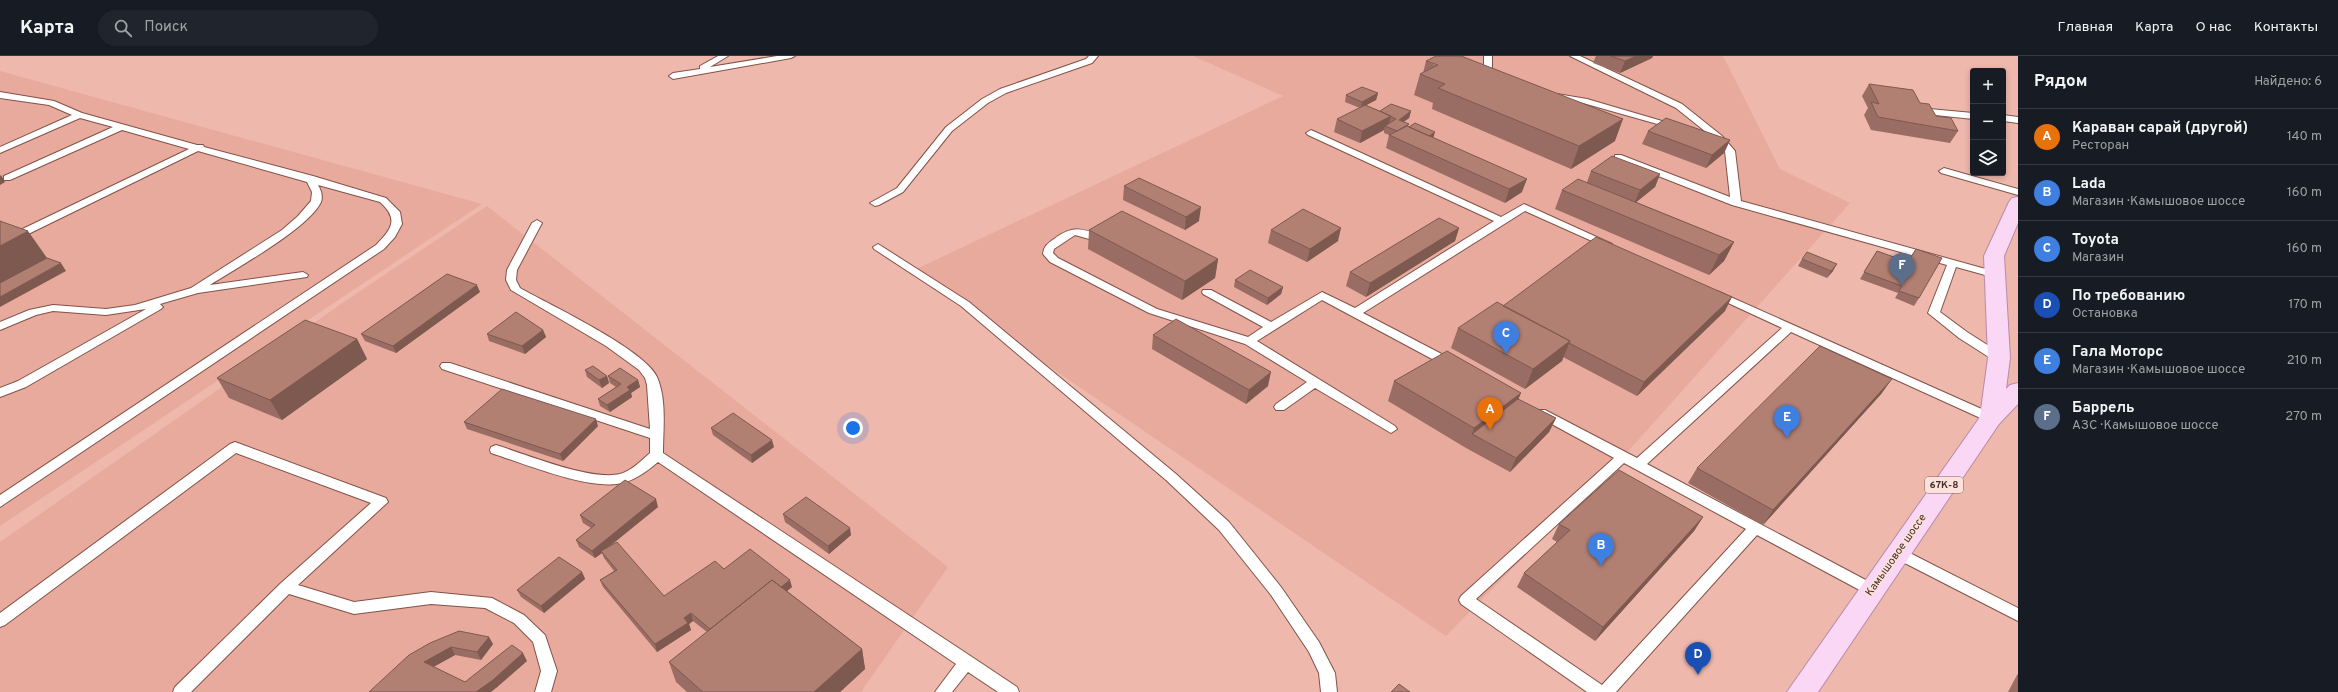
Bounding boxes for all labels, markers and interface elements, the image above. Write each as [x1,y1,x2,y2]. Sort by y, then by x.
search box [98,10,378,46]
text: Карта [20,16,74,40]
icon: search [112,17,134,39]
text: Поиск [144,18,188,37]
text: Главная [2058,19,2113,36]
text: Карта [2135,19,2173,36]
text: О нас [2195,19,2232,36]
text: Контакты [2254,19,2318,36]
map controls [1970,68,2006,176]
button: + [1970,68,2006,104]
text: Рядом [2034,71,2087,93]
text: Найдено: 6 [2254,74,2322,90]
button: − [1970,104,2006,140]
text: Караван сарай (другой) [2072,119,2248,138]
text: A [2042,129,2052,145]
text: 140 m [2287,129,2322,145]
text: Ресторан [2072,138,2129,154]
button: layers [1970,140,2006,176]
text: Lada [2072,175,2106,194]
text: B [2043,185,2051,201]
text: 160 m [2287,185,2322,201]
text: Магазин · Камышовое шоссе [2072,194,2245,210]
text: Toyota [2072,231,2119,250]
text: C [2043,241,2051,257]
text: 160 m [2287,241,2322,257]
text: Магазин [2072,250,2124,266]
pin: F [1889,253,1915,286]
text: По требованию [2072,287,2185,306]
text: D [2042,297,2052,313]
text: 170 m [2288,297,2322,313]
text: Остановка [2072,306,2138,322]
pin: C [1493,321,1519,354]
text: Гала Моторс [2072,343,2163,362]
text: E [2043,353,2051,369]
text: 210 m [2287,353,2322,369]
text: Магазин · Камышовое шоссе [2072,362,2245,378]
pin: A [1477,397,1503,430]
text: Баррель [2072,399,2135,418]
pin: E [1774,405,1800,438]
text: F [2043,409,2051,425]
text: 270 m [2285,409,2322,425]
your location [843,418,863,438]
text: АЗС · Камышовое шоссе [2072,418,2219,434]
road number: 67К-8 [1925,477,1963,493]
street label: Камышовое шоссе [1862,511,1930,599]
pin: B [1588,533,1614,566]
pin: D [1685,642,1711,675]

